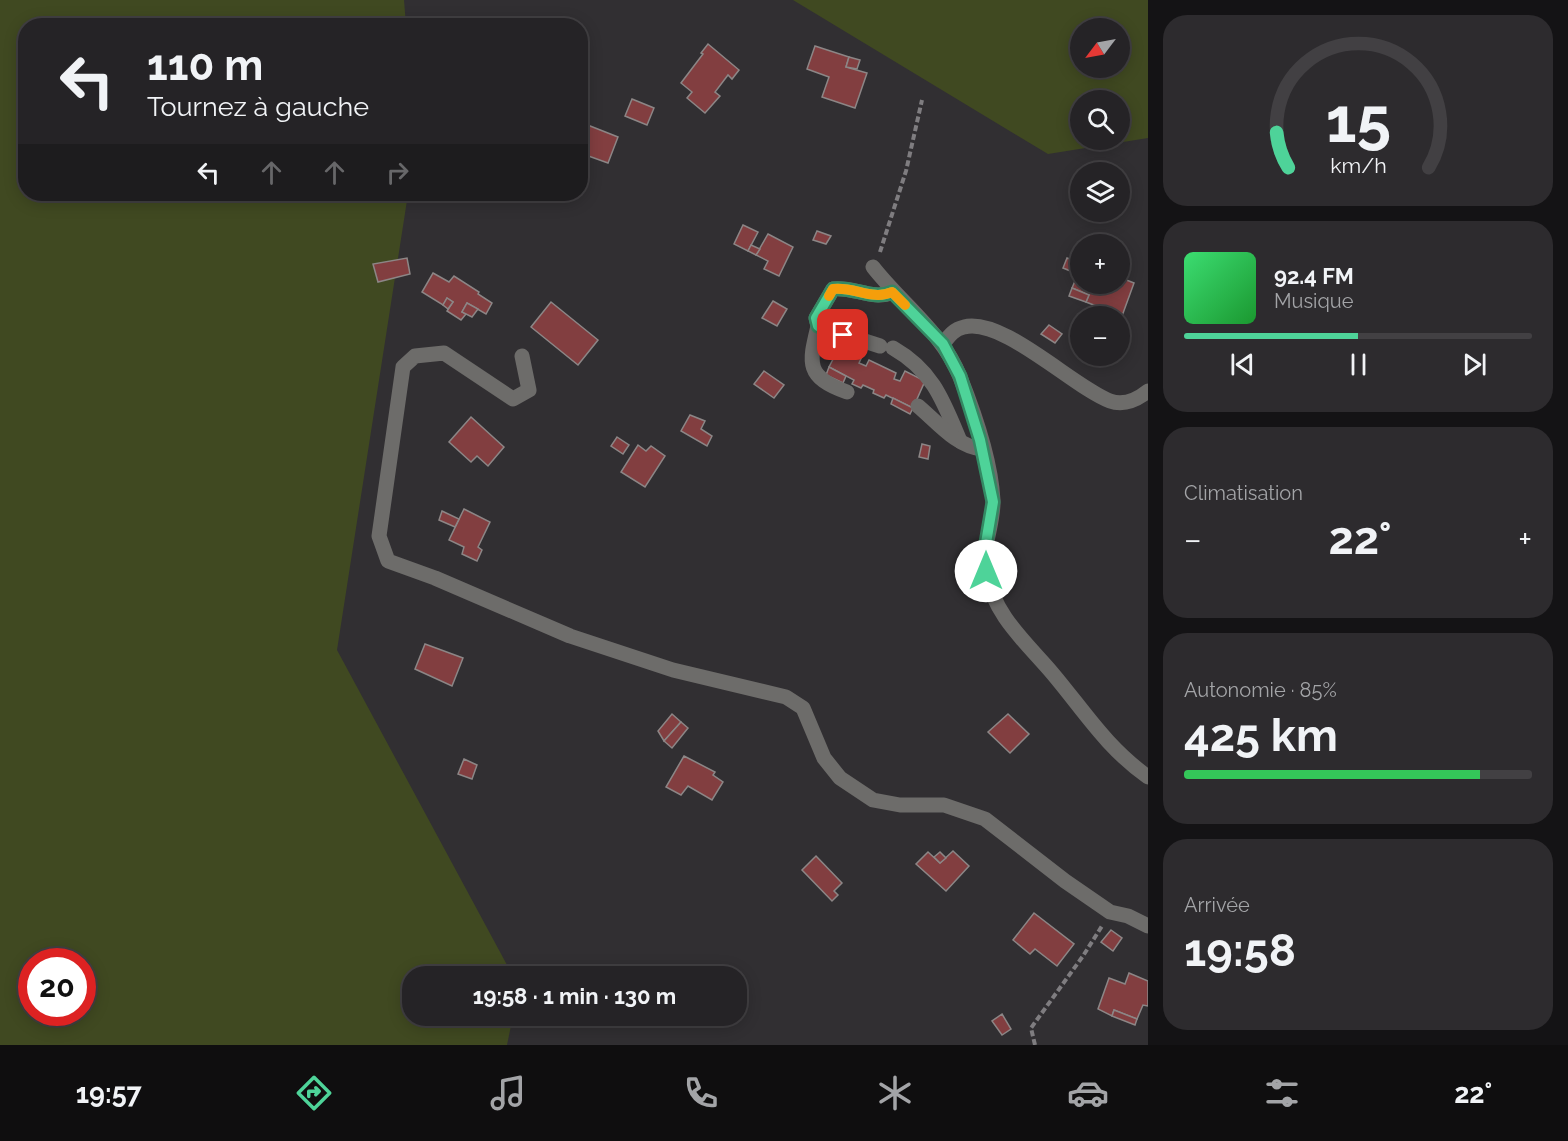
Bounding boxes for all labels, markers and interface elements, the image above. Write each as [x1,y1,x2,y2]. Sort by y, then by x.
north arrow [1070,18,1130,78]
map controls [1070,18,1130,366]
text: 110 m [147,41,263,90]
icon: left [48,42,126,120]
text: 15 [1325,83,1391,157]
button: search [1070,90,1130,150]
text: Tournez à gauche [147,91,369,122]
text: km/h [1330,153,1386,178]
icon: left [192,156,225,189]
icon: ahead [255,156,288,189]
icon: ahead [318,156,351,189]
icon: right [381,156,414,189]
button: layers [1070,162,1130,222]
button: + [1070,234,1130,294]
text: 92.4 FM [1274,263,1354,289]
text: Musique [1274,289,1353,313]
button: − [1070,306,1130,366]
pin [817,309,868,360]
icon: arrive [826,318,859,351]
icon: previous [1226,348,1259,381]
icon: pause [1342,348,1375,381]
icon: next [1458,348,1491,381]
text: Climatisation [1184,481,1303,505]
text: 22° [1328,512,1392,565]
text: − [1184,520,1202,559]
text: + [1518,520,1532,559]
position arrow [954,539,1018,603]
text: Autonomie · 85% [1184,678,1337,702]
text: 425 km [1184,709,1338,762]
text: Arrivée [1184,893,1250,917]
text: 19:58 [1184,924,1296,977]
speed limit sign: 20 [18,948,96,1026]
text: 19:58 · 1 min · 130 m [473,983,676,1009]
icon: directions [293,1072,335,1114]
icon: music [487,1072,529,1114]
icon: phone [680,1072,722,1114]
icon: climate [874,1072,916,1114]
icon: car [1067,1072,1109,1114]
icon: filters [1261,1072,1303,1114]
text: 19:57 [76,1078,142,1109]
text: 22° [1454,1078,1492,1109]

